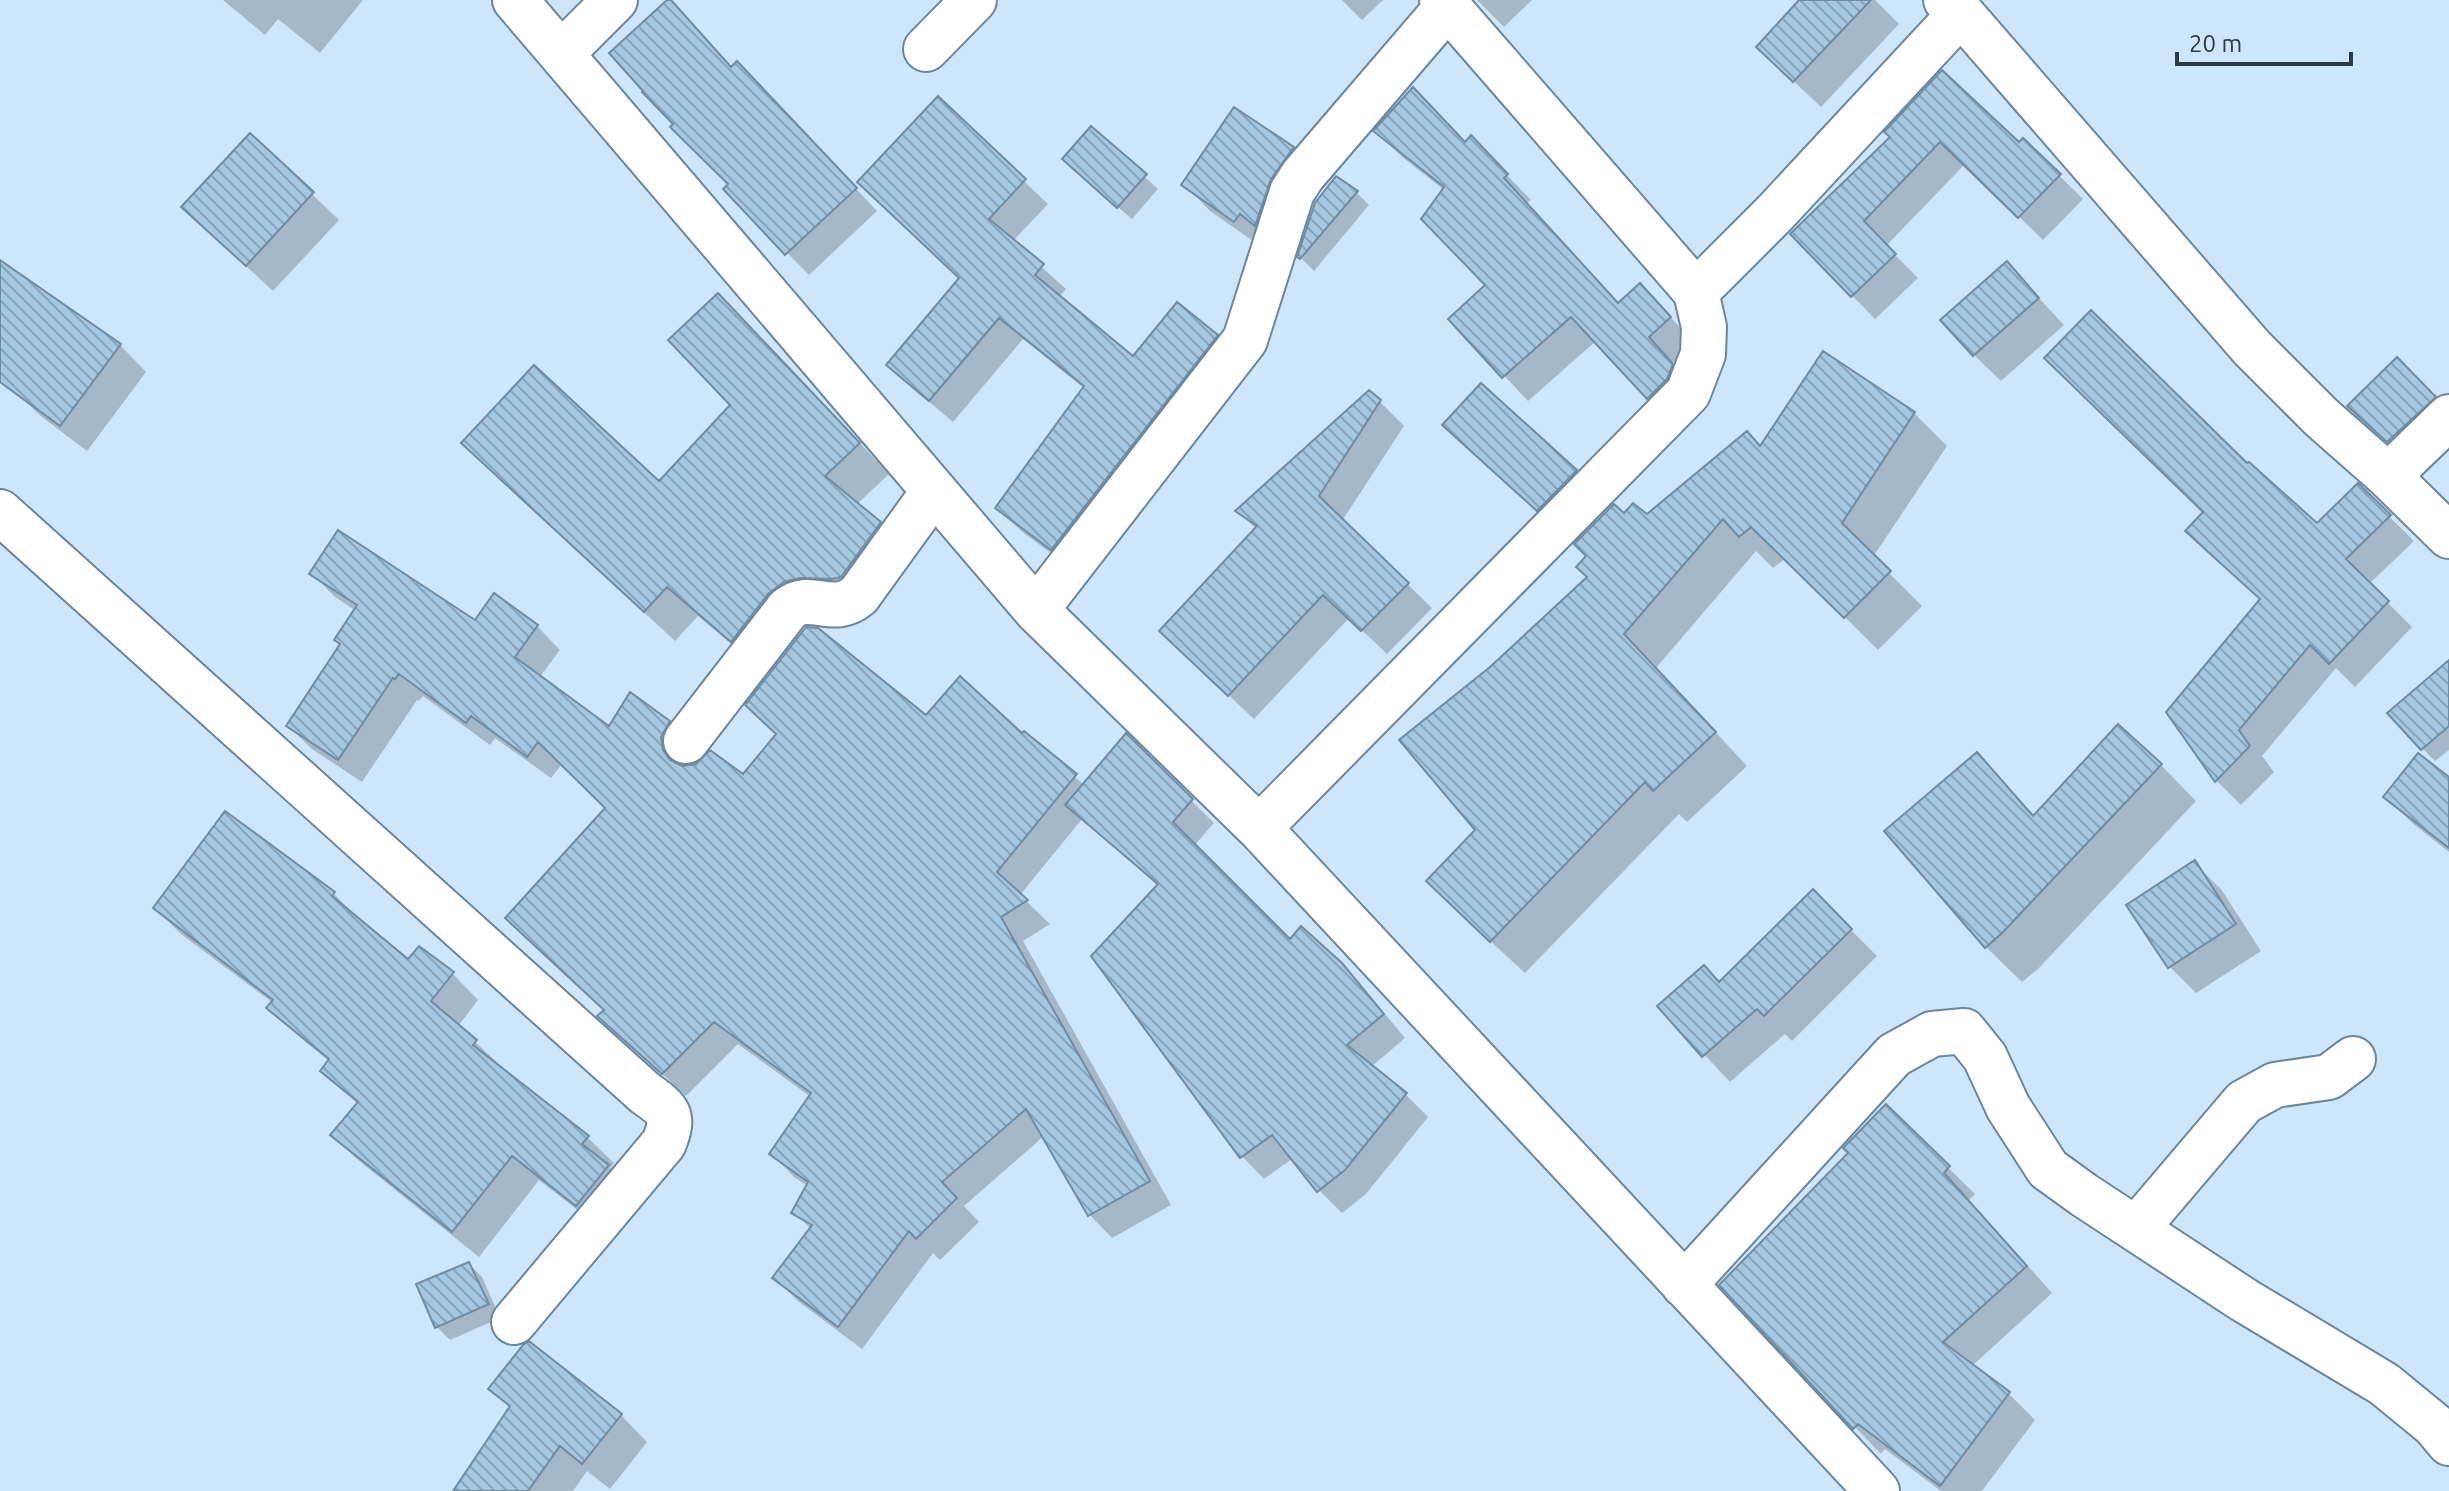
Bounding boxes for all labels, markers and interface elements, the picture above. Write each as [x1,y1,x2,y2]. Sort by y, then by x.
scale bar [2177,16,2351,66]
text: 20 m [2189,30,2242,57]

